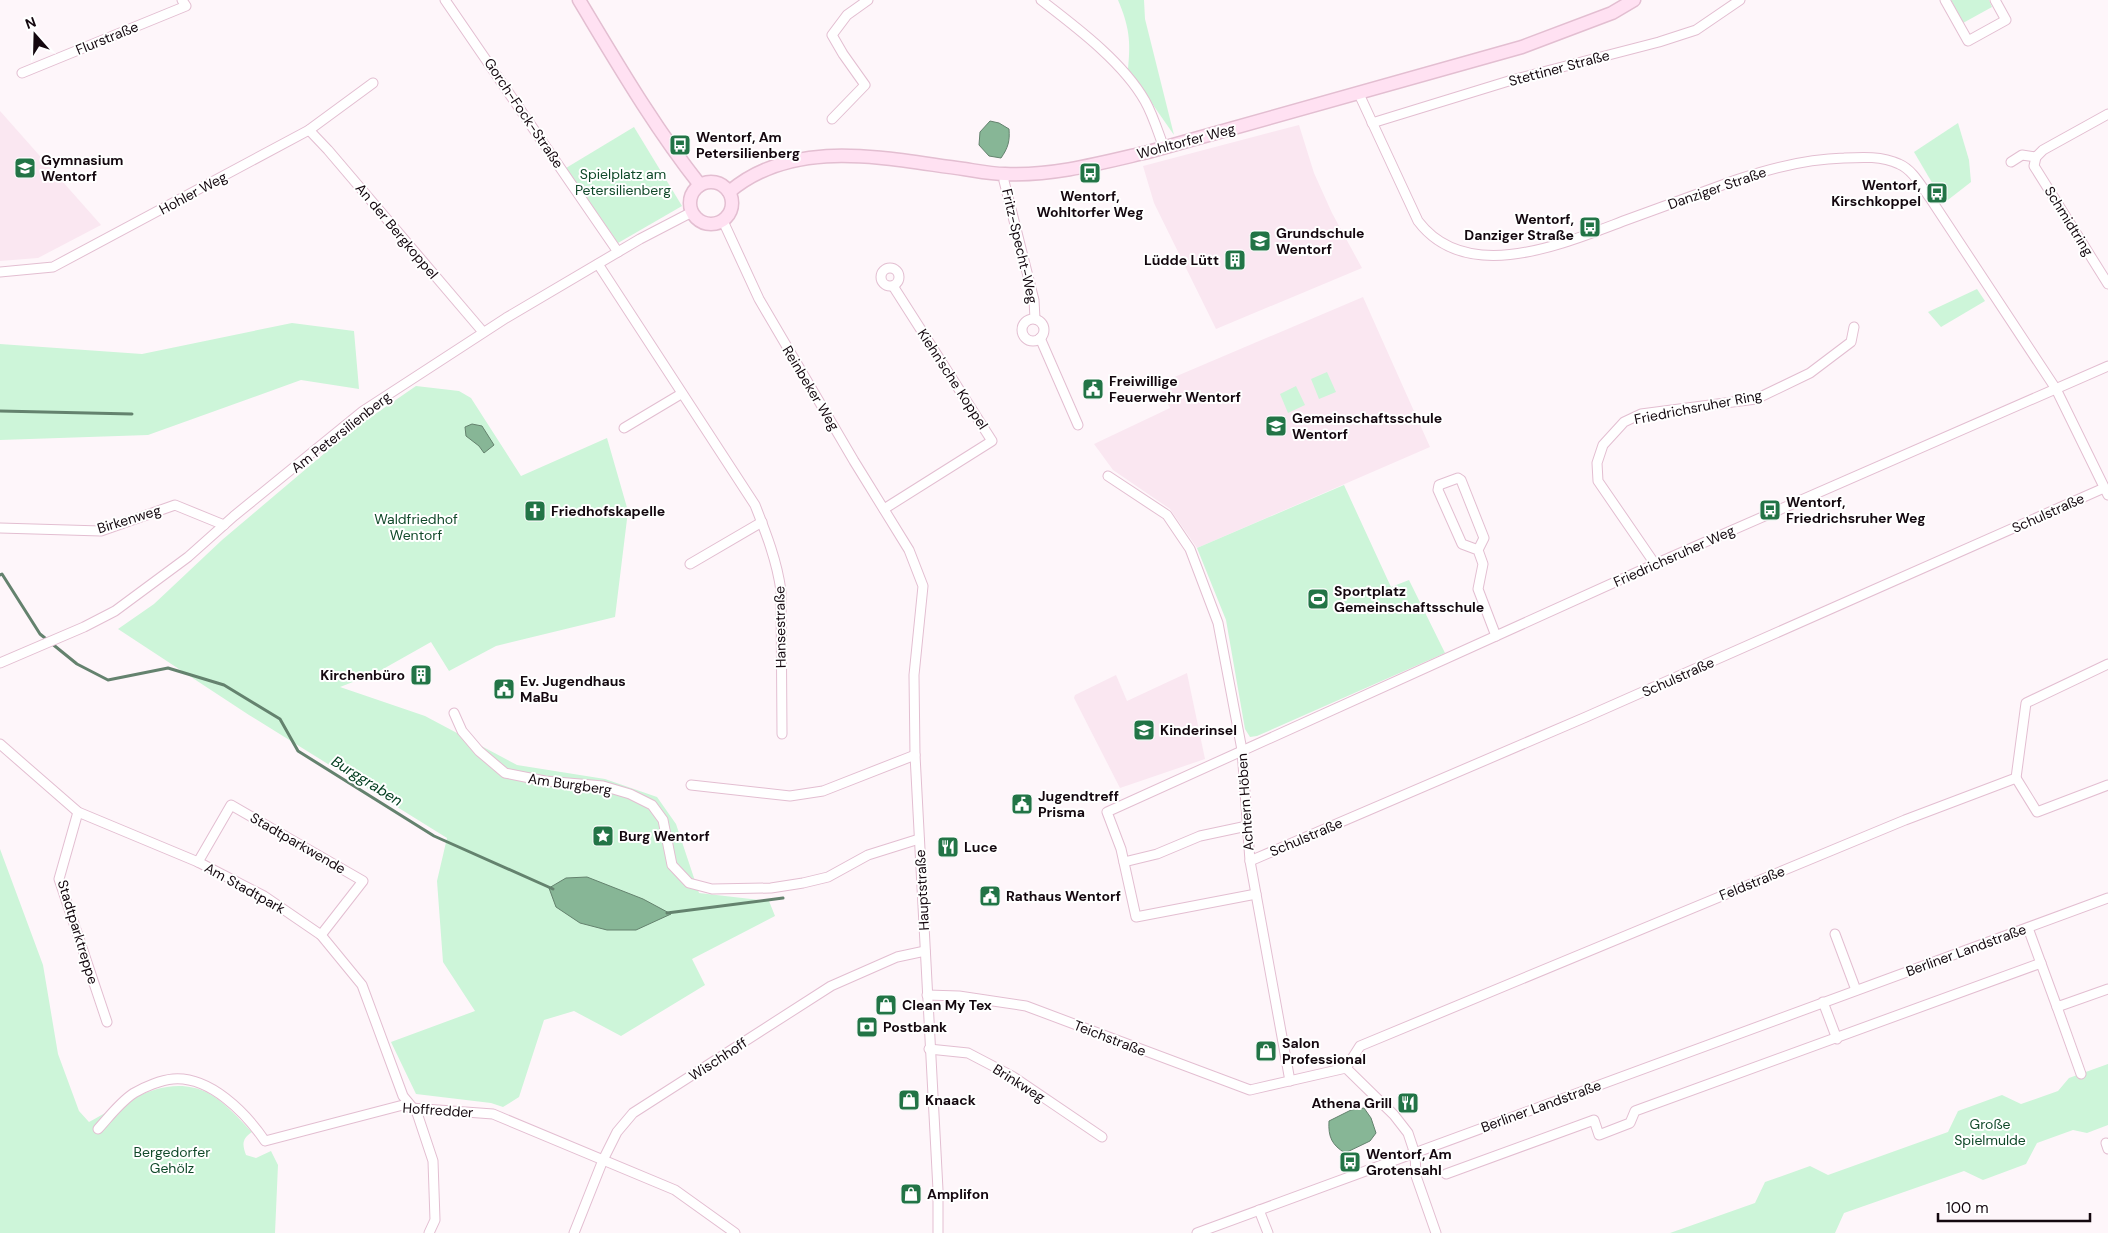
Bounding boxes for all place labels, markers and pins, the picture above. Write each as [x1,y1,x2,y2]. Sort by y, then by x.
place label: Wentorf, Am Petersilienberg [696,128,800,162]
bus stop icon: Wentorf, Am Petersilienberg [668,133,692,157]
place label: Gymnasium Wentorf [41,151,123,185]
school or university icon: Gymnasium Wentorf [13,156,37,180]
bus stop icon: Wentorf, Wohltorfer Weg [1078,161,1102,185]
place label: Wentorf, Kirschkoppel [1831,176,1921,210]
bus stop icon: Wentorf, Kirschkoppel [1925,181,1949,205]
place label: Wentorf, Wohltorfer Weg [1036,187,1144,221]
place label: Wentorf, Danziger Straße [1464,210,1574,244]
bus stop icon: Wentorf, Danziger Straße [1578,215,1602,239]
place label: Grundschule Wentorf [1276,224,1364,258]
school or university icon: Grundschule Wentorf [1248,229,1272,253]
building icon: Lüdde Lütt [1223,248,1247,272]
place label: Lüdde Lütt [1144,251,1219,269]
place label: Freiwillige Feuerwehr Wentorf [1109,372,1241,406]
public building icon: Freiwillige Feuerwehr Wentorf [1081,377,1105,401]
place label: Gemeinschaftsschule Wentorf [1292,409,1442,443]
school or university icon: Gemeinschaftsschule Wentorf [1264,414,1288,438]
place label: Wentorf, Friedrichsruher Weg [1786,493,1926,527]
bus stop icon: Wentorf, Friedrichsruher Weg [1758,498,1782,522]
church icon: Friedhofskapelle [523,499,547,523]
place label: Friedhofskapelle [551,502,665,520]
place label: Sportplatz Gemeinschaftsschule [1334,582,1484,616]
sports icon: Sportplatz Gemeinschaftsschule [1306,587,1330,611]
building icon: Kirchenbüro [409,663,433,687]
place label: Kirchenbüro [320,666,405,684]
place label: Ev. Jugendhaus MaBu [520,672,626,706]
public building icon: Ev. Jugendhaus MaBu [492,677,516,701]
school or university icon: Kinderinsel [1132,718,1156,742]
place label: Kinderinsel [1160,721,1237,739]
place label: Jugendtreff Prisma [1038,787,1119,821]
public building icon: Jugendtreff Prisma [1010,792,1034,816]
place icon: Burg Wentorf [591,824,615,848]
place label: Burg Wentorf [619,827,710,845]
restaurant icon: Luce [936,835,960,859]
place label: Luce [964,838,997,856]
public building icon: Rathaus Wentorf [978,884,1002,908]
place label: Rathaus Wentorf [1006,887,1121,905]
shop icon: Clean My Tex [874,993,898,1017]
place label: Clean My Tex [902,996,992,1014]
bank icon: Postbank [855,1015,879,1039]
place label: Postbank [883,1018,947,1036]
place label: Salon Professional [1282,1034,1366,1068]
shop icon: Salon Professional [1254,1039,1278,1063]
shop icon: Knaack [897,1088,921,1112]
place label: Knaack [925,1091,976,1109]
restaurant icon: Athena Grill [1396,1091,1420,1115]
place label: Athena Grill [1312,1094,1392,1112]
place label: Wentorf, Am Grotensahl [1366,1145,1452,1179]
bus stop icon: Wentorf, Am Grotensahl [1338,1150,1362,1174]
shop icon: Amplifon [899,1182,923,1206]
place label: Amplifon [927,1185,989,1203]

